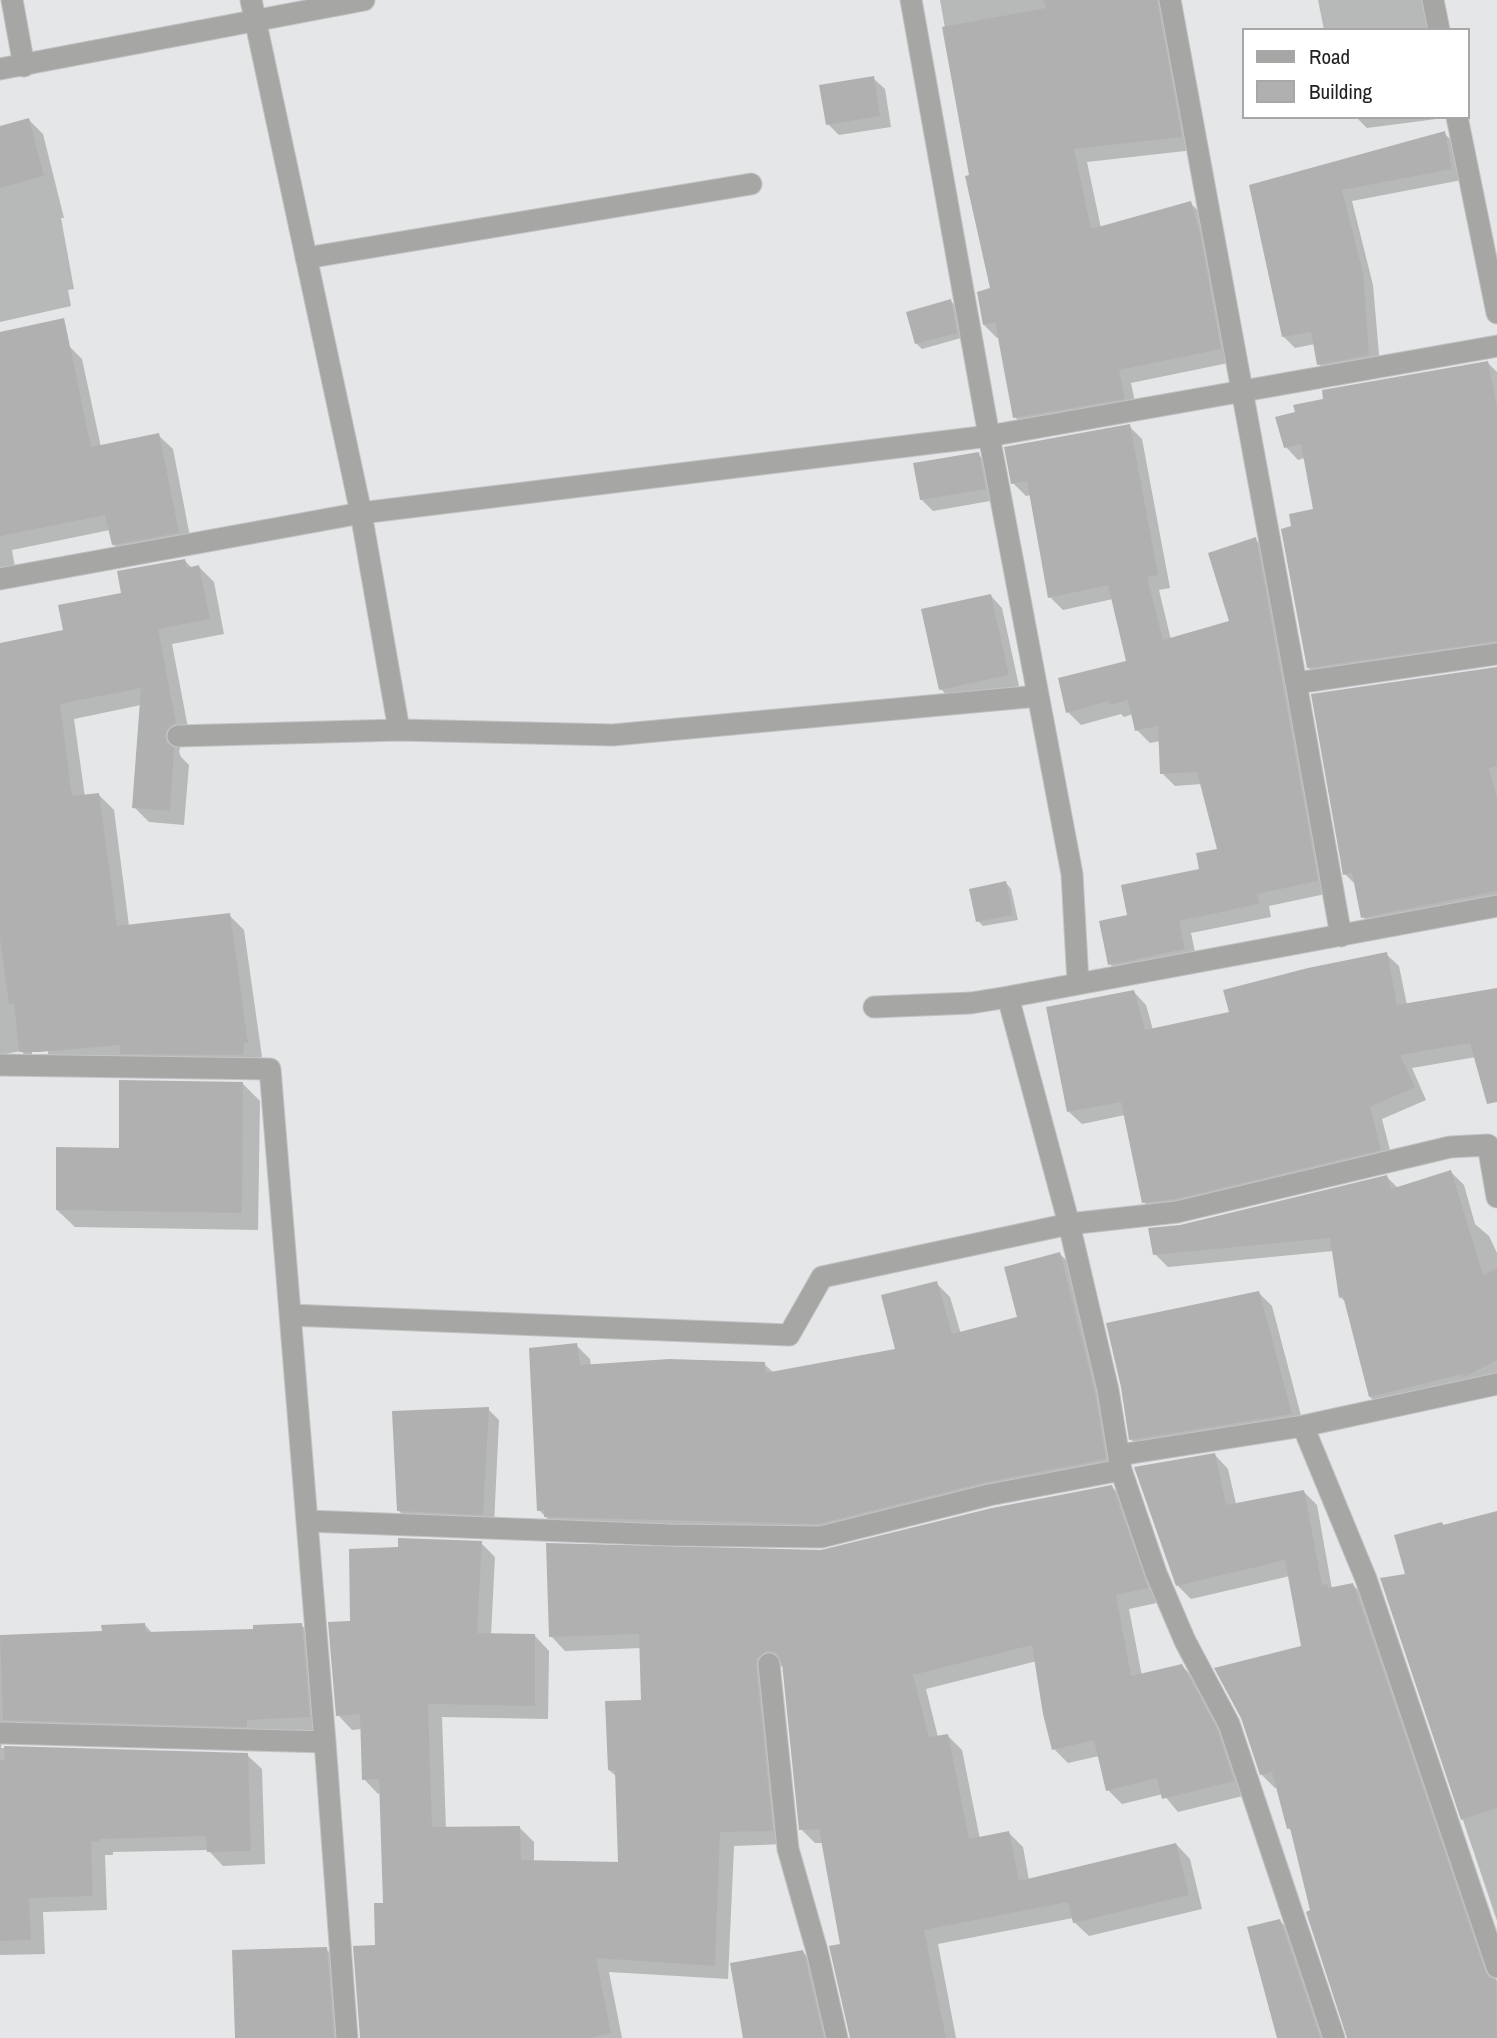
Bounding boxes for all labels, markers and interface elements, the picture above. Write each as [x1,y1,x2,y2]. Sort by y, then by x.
legend [1242,28,1469,119]
text: Road [1309,42,1350,71]
text: Building [1309,77,1372,106]

